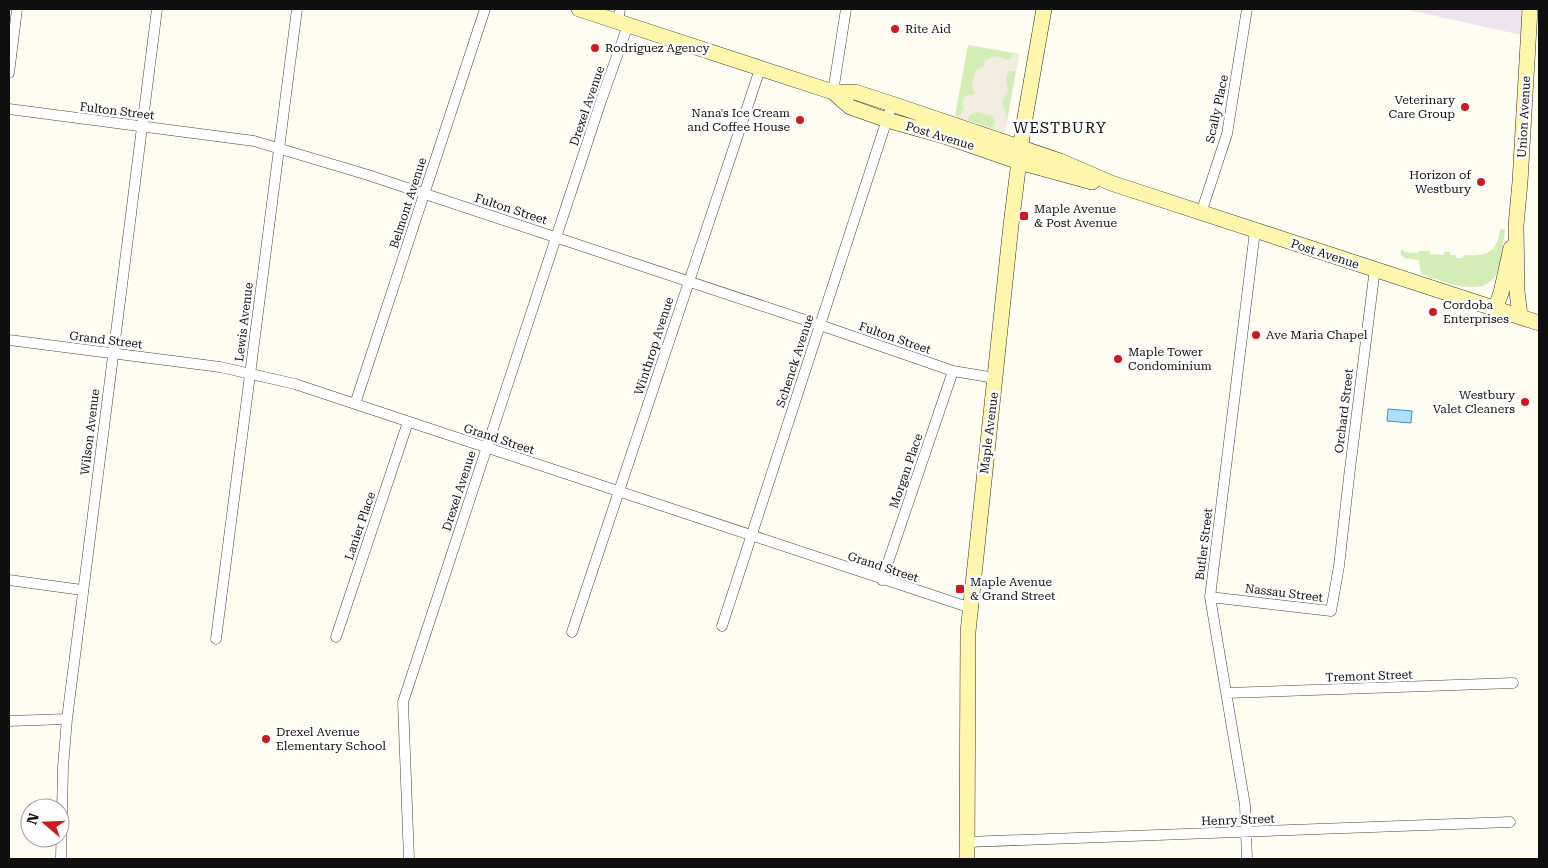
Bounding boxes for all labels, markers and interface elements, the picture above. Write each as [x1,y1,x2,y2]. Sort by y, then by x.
place label: Rite Aid [905,22,951,36]
marker: Rite Aid [889,23,901,35]
place label: Rodriguez Agency [605,41,711,55]
marker: Rodriguez Agency [589,42,601,54]
street label: Drexel Avenue [567,64,607,148]
street label: Scally Place [1203,73,1231,144]
street label: Union Avenue [1515,75,1533,158]
place label: Veterinary Care Group [1389,93,1456,121]
street label: Fulton Street [79,99,156,123]
marker: Veterinary Care Group [1459,101,1471,113]
place label: Nana's Ice Cream and Coffee House [687,106,790,134]
marker: Nana's Ice Cream and Coffee House [794,114,806,126]
street label: Post Avenue [904,119,976,153]
district label: WESTBURY [1013,119,1107,137]
street label: Belmont Avenue [387,155,429,250]
place label: Horizon of Westbury [1409,168,1472,196]
marker: Horizon of Westbury [1475,176,1487,188]
street label: Fulton Street [473,191,549,227]
place label: Maple Avenue & Post Avenue [1034,202,1117,230]
marker: Maple Avenue & Post Avenue [1018,210,1030,222]
street label: Post Avenue [1289,236,1361,272]
street label: Lewis Avenue [232,281,256,362]
street label: Winthrop Avenue [632,295,677,397]
place label: Cordoba Enterprises [1443,298,1509,326]
marker: Cordoba Enterprises [1427,306,1439,318]
street label: Schenck Avenue [773,312,817,409]
street label: Fulton Street [857,319,933,357]
place label: Ave Maria Chapel [1266,328,1368,342]
street label: Grand Street [69,329,144,351]
marker: Ave Maria Chapel [1250,329,1262,341]
place label: Maple Tower Condominium [1128,345,1212,373]
marker: Maple Tower Condominium [1112,353,1124,365]
street label: Orchard Street [1332,367,1356,454]
street label: Wilson Avenue [78,388,102,476]
place label: Westbury Valet Cleaners [1433,388,1516,416]
street label: Maple Avenue [977,391,1001,475]
marker: Westbury Valet Cleaners [1519,396,1531,408]
street label: Grand Street [462,421,537,457]
street label: Morgan Place [887,431,926,510]
street label: Drexel Avenue [439,449,479,533]
street label: Lanier Place [342,490,378,562]
street label: Butler Street [1193,507,1215,581]
street label: Grand Street [846,549,921,585]
place label: Maple Avenue & Grand Street [970,575,1056,603]
street label: Nassau Street [1244,581,1324,605]
marker: Maple Avenue & Grand Street [954,583,966,595]
street label: Tremont Street [1325,667,1413,685]
place label: Drexel Avenue Elementary School [276,725,386,753]
marker: Drexel Avenue Elementary School [260,733,272,745]
north arrow [20,798,70,848]
text: N [23,811,42,826]
street label: Henry Street [1201,812,1276,828]

